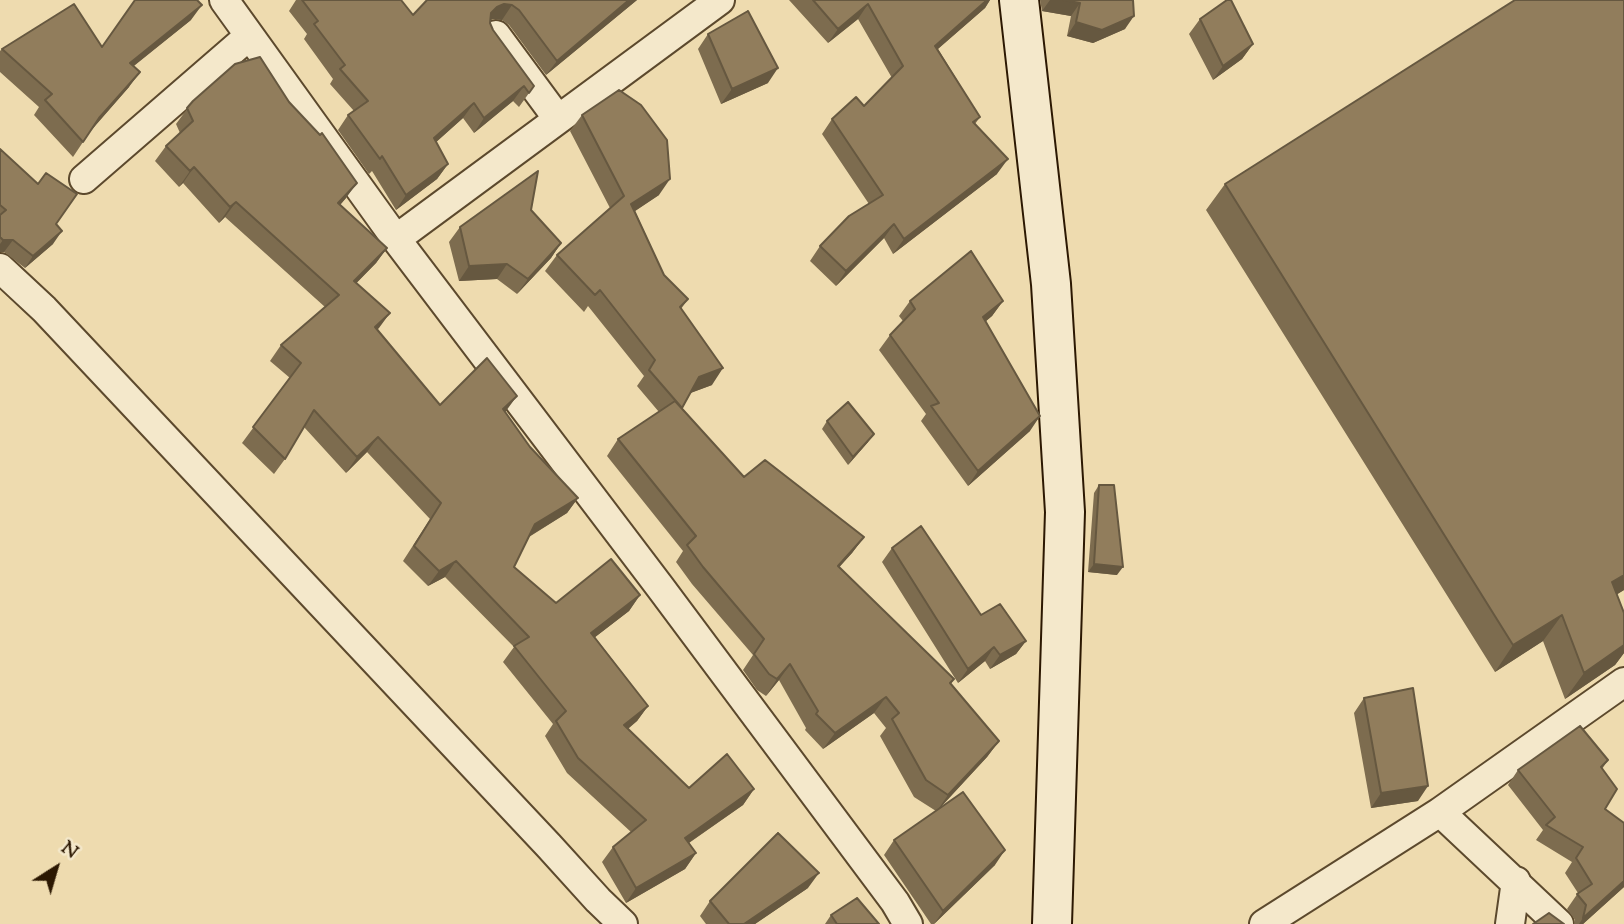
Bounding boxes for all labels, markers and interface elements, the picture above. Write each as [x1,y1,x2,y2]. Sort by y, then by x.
north arrow [21,833,91,903]
text: N [55,835,83,866]

